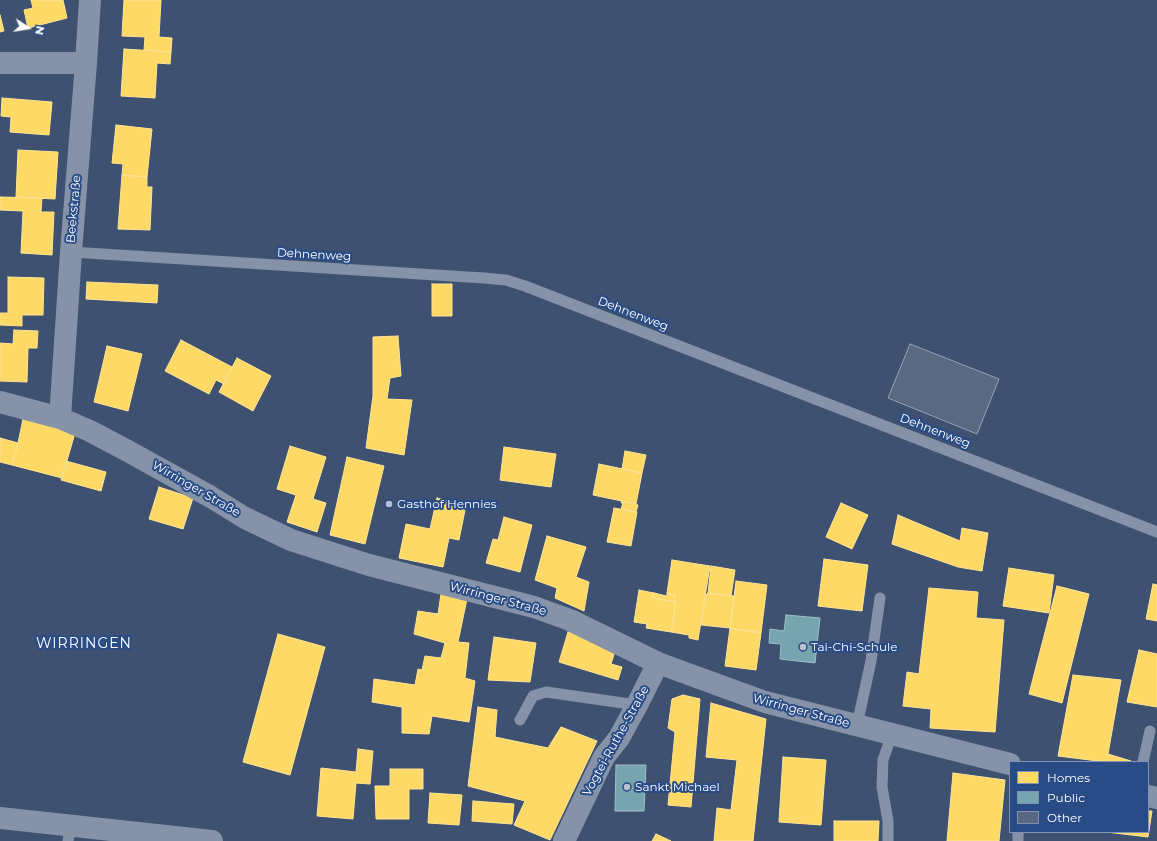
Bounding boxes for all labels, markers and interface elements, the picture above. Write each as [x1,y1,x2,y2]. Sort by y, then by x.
north arrow [8,8,48,48]
text: N [32,25,48,36]
street label: Beekstraße [64,175,84,243]
street label: Dehnenweg [276,246,352,264]
street label: Dehnenweg [596,294,670,334]
street label: Dehnenweg [898,411,972,451]
street label: Wirringer Straße [149,458,243,520]
place label: Gasthof Hennies [397,497,496,511]
marker: Gasthof Hennies [384,499,394,509]
street label: Wirringer Straße [448,579,548,619]
district label: WIRRINGEN [36,636,132,652]
place label: Tai-Chi-Schule [811,640,897,654]
marker: Tai-Chi-Schule [798,642,808,652]
street label: Vogtei-Ruthe-Straße [580,683,652,799]
street label: Wirringer Straße [751,691,851,731]
legend [1009,761,1149,833]
text: Homes [1047,770,1090,785]
place label: Sankt Michael [635,780,720,794]
marker: Sankt Michael [622,782,632,792]
text: Public [1047,790,1085,805]
text: Other [1047,810,1082,825]

